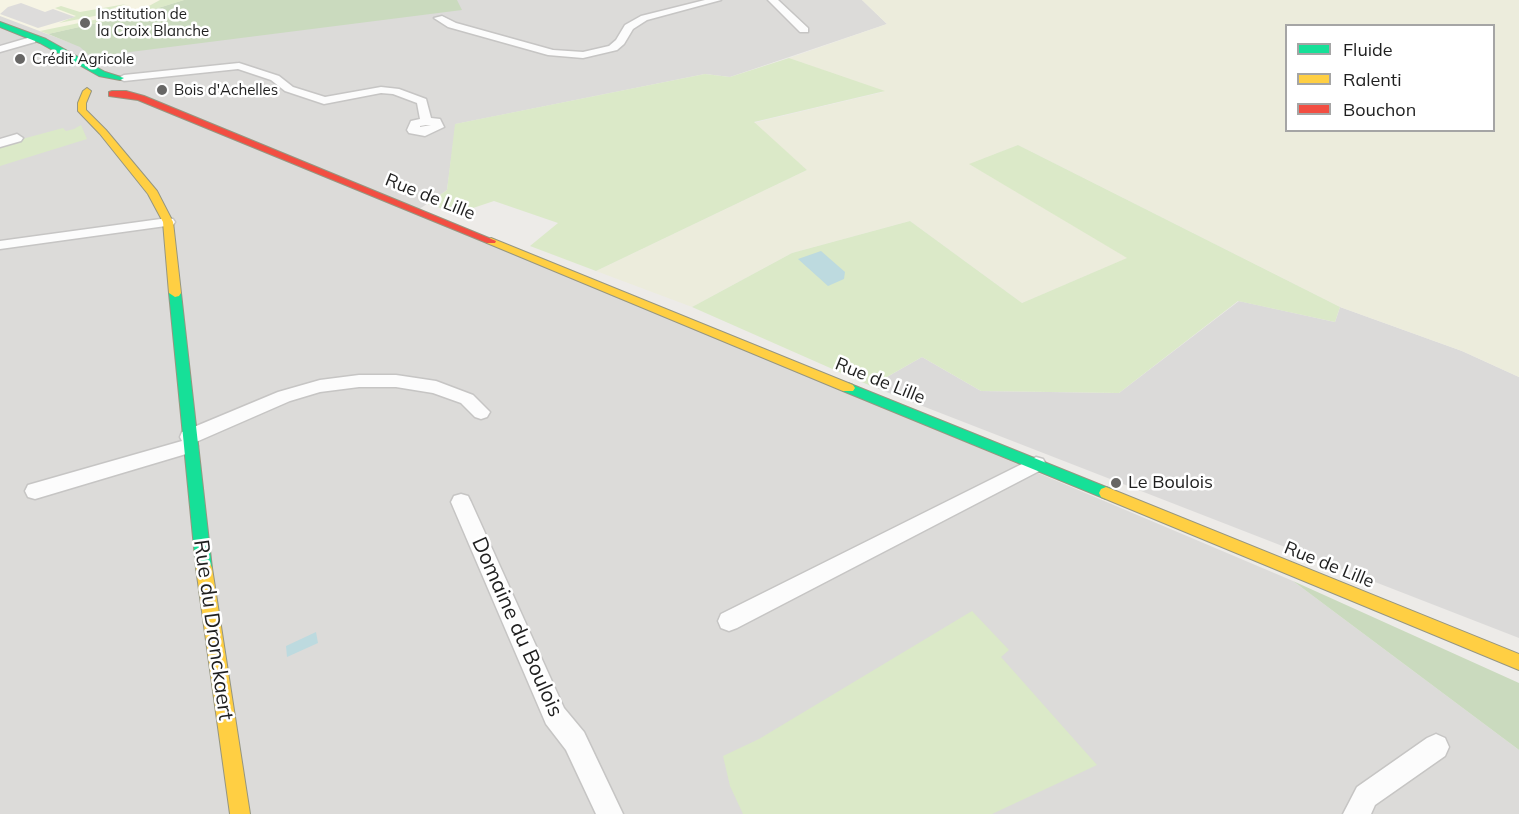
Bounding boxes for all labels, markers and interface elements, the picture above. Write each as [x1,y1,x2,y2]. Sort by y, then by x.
place label: Institution de la Croix Blanche [97,5,209,40]
marker: Institution de la Croix Blanche [78,16,92,30]
legend [1285,24,1495,132]
text: Fluide [1343,38,1393,61]
place label: Crédit Agricole [32,50,134,68]
marker: Crédit Agricole [13,52,27,66]
text: Ralenti [1343,68,1401,91]
place label: Bois d'Achelles [174,81,278,99]
marker: Bois d'Achelles [155,83,169,97]
text: Bouchon [1343,98,1416,121]
street label: Rue de Lille [382,169,478,225]
street label: Rue de Lille [832,353,928,409]
place label: Le Boulois [1128,472,1213,494]
marker: Le Boulois [1109,476,1123,490]
street label: Domaine du Boulois [466,533,568,721]
street label: Rue de Lille [1281,537,1377,593]
street label: Rue du Dronckaert [188,538,238,722]

